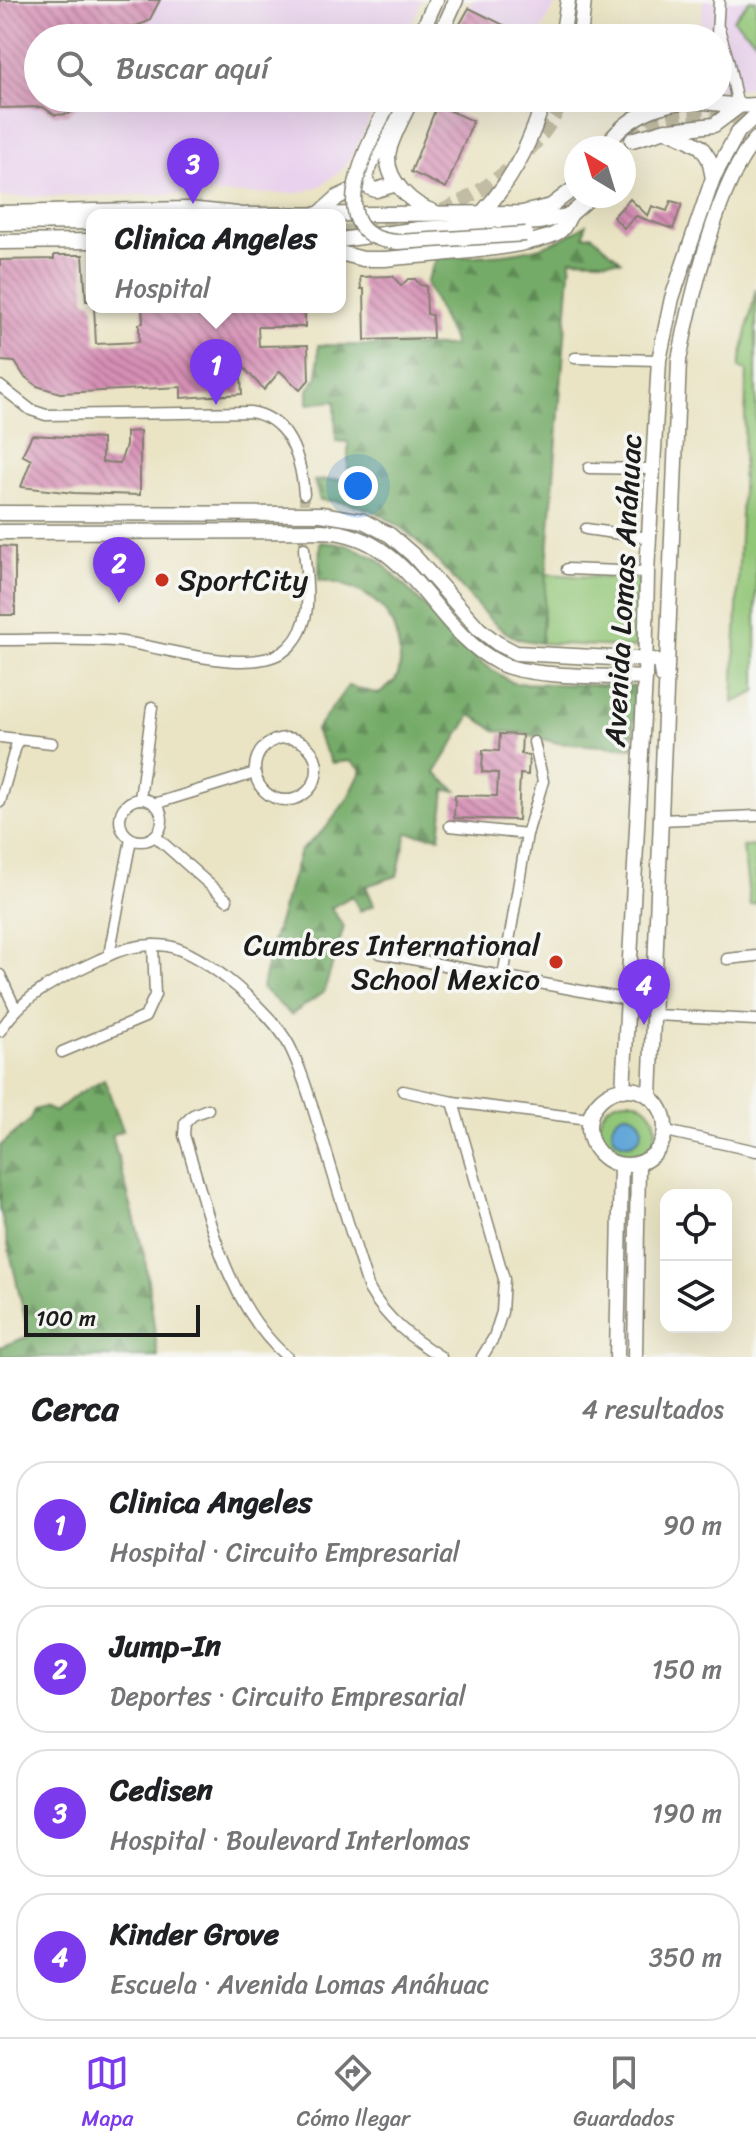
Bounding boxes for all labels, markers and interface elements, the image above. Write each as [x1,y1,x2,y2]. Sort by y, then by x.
search box [24,24,732,112]
text: Buscar aquí [116,41,269,95]
icon: search [52,46,96,90]
north arrow [564,136,636,208]
pin: 3 [167,138,219,204]
popup [86,209,346,313]
text: Clinica Angeles [115,211,317,265]
text: Hospital [115,265,210,311]
pin: 1 [190,339,242,405]
street label: Avenida Lomas Anáhuac [588,432,658,749]
your location [338,466,378,506]
pin: 2 [93,537,145,603]
place label: SportCity [178,553,308,607]
marker: SportCity [153,571,171,589]
place label: Cumbres International School Mexico [244,918,541,1006]
marker: Cumbres International School Mexico [547,953,565,971]
pin: 4 [618,959,670,1025]
map controls [660,1189,732,1333]
button: locate [660,1189,732,1261]
button: layers [660,1261,732,1333]
text: 100 m [36,1299,96,1338]
scale bar [24,1301,200,1337]
text: Cerca [32,1379,119,1439]
text: 4 resultados [582,1386,724,1432]
text: Clinica Angeles [110,1475,312,1529]
text: 1 [54,1502,66,1548]
text: 90 m [663,1502,722,1548]
text: Hospital · Circuito Empresarial [110,1529,460,1575]
text: Jump-In [110,1619,221,1673]
text: 2 [52,1646,68,1692]
text: 150 m [652,1646,722,1692]
text: Deportes · Circuito Empresarial [110,1673,466,1719]
text: Cedisen [110,1763,213,1817]
text: 3 [53,1790,67,1836]
text: 190 m [652,1790,722,1836]
text: Hospital · Boulevard Interlomas [110,1817,470,1863]
text: Kinder Grove [110,1907,279,1961]
text: 4 [52,1934,68,1980]
text: 350 m [649,1934,722,1980]
text: Escuela · Avenida Lomas Anáhuac [110,1961,490,2007]
tab: Mapa [82,2051,133,2138]
tab: Cómo llegar [296,2051,410,2138]
tab: Guardados [573,2051,674,2138]

